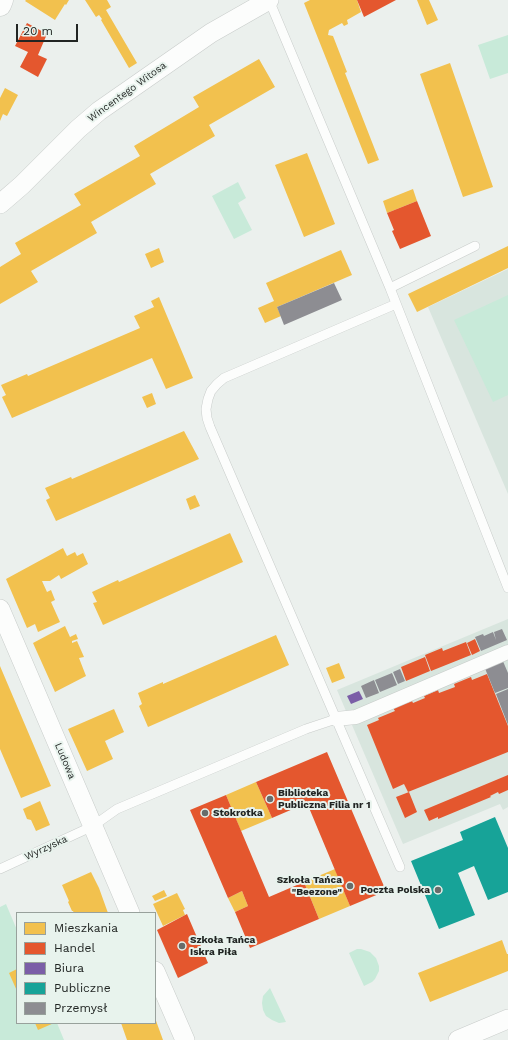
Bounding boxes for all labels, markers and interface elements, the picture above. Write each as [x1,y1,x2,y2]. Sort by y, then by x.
scale bar [18,16,80,42]
text: 20 m [23,24,53,38]
street label: Wincentego Witosa [85,60,169,124]
street label: Ludowa [52,741,78,781]
place label: Biblioteka Publiczna Filia nr 1 [278,787,371,810]
marker: Biblioteka Publiczna Filia nr 1 [265,794,275,804]
place label: Stokrotka [213,807,263,819]
marker: Stokrotka [200,808,210,818]
street label: Wyrzyska [23,833,69,863]
place label: Szkoła Tańca "Beezone" [277,874,342,898]
marker: Szkoła Tańca "Beezone" [345,881,355,891]
place label: Poczta Polska [360,884,430,896]
marker: Poczta Polska [433,885,443,895]
legend [16,912,156,1024]
text: Mieszkania [54,921,118,935]
place label: Szkoła Tańca Iskra Piła [190,934,255,958]
text: Handel [54,941,95,955]
marker: Szkoła Tańca Iskra Piła [177,941,187,951]
text: Biura [54,961,84,975]
text: Publiczne [54,981,111,995]
text: Przemysł [54,1001,108,1015]

